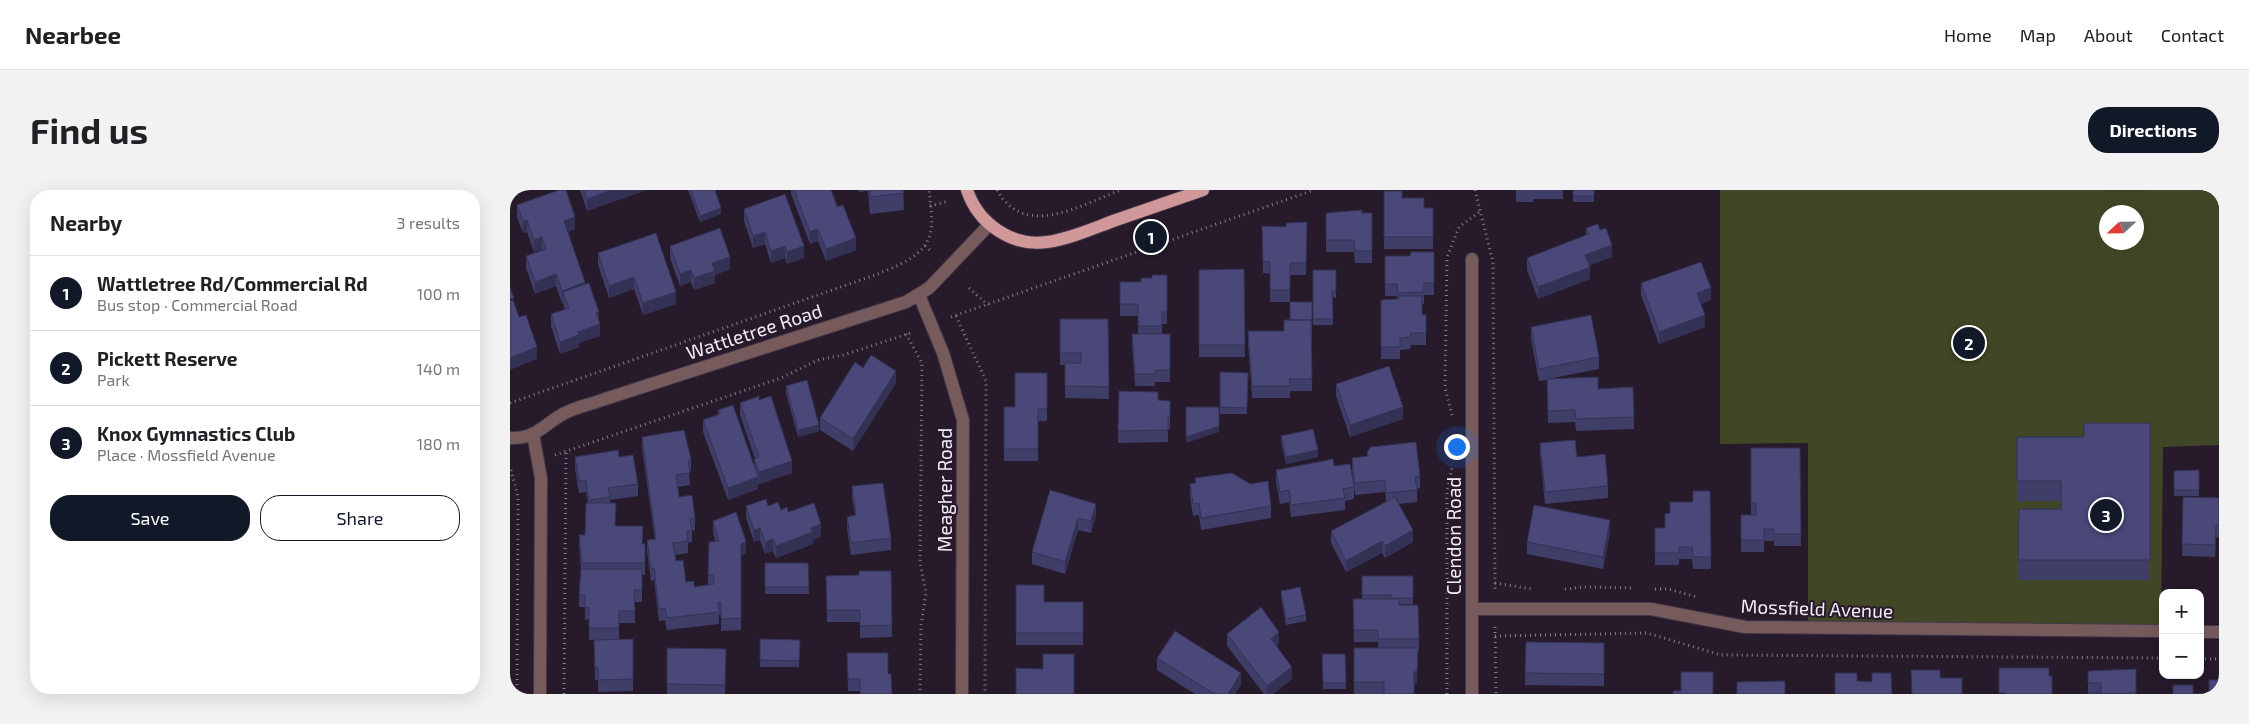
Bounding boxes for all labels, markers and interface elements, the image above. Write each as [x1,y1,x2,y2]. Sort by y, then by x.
text: Nearbee [25,20,121,49]
text: Home [1944,24,1992,46]
text: Map [2020,24,2056,46]
text: About [2084,24,2133,46]
text: Contact [2161,24,2224,46]
button: Directions [2088,107,2219,153]
text: Find us [30,109,148,151]
north arrow [2099,205,2144,250]
text: Nearby [50,210,122,235]
text: 3 results [397,213,460,232]
pin: 1 [1135,218,1167,256]
text: Wattletree Rd/Commercial Rd [97,272,368,295]
text: 1 [63,284,69,303]
text: 100 m [417,284,460,303]
text: Bus stop · Commercial Road [97,295,298,314]
street label: Wattletree Road [683,298,825,364]
pin: 2 [1953,324,1985,362]
text: Pickett Reserve [97,347,237,370]
text: 2 [61,359,71,378]
text: 140 m [417,359,460,378]
text: Park [97,370,130,389]
text: Knox Gymnastics Club [97,422,295,445]
street label: Meagher Road [933,428,956,552]
text: 3 [61,434,71,453]
text: 180 m [417,434,460,453]
your location [1444,434,1470,460]
text: Place · Mossfield Avenue [97,445,276,464]
street label: Clendon Road [1442,477,1465,595]
button: Save [50,495,250,541]
button: Share [260,495,460,541]
pin: 3 [2090,496,2122,534]
map controls [2159,589,2204,679]
button: + [2159,589,2204,634]
street label: Mossfield Avenue [1740,594,1894,622]
button: − [2159,634,2204,679]

